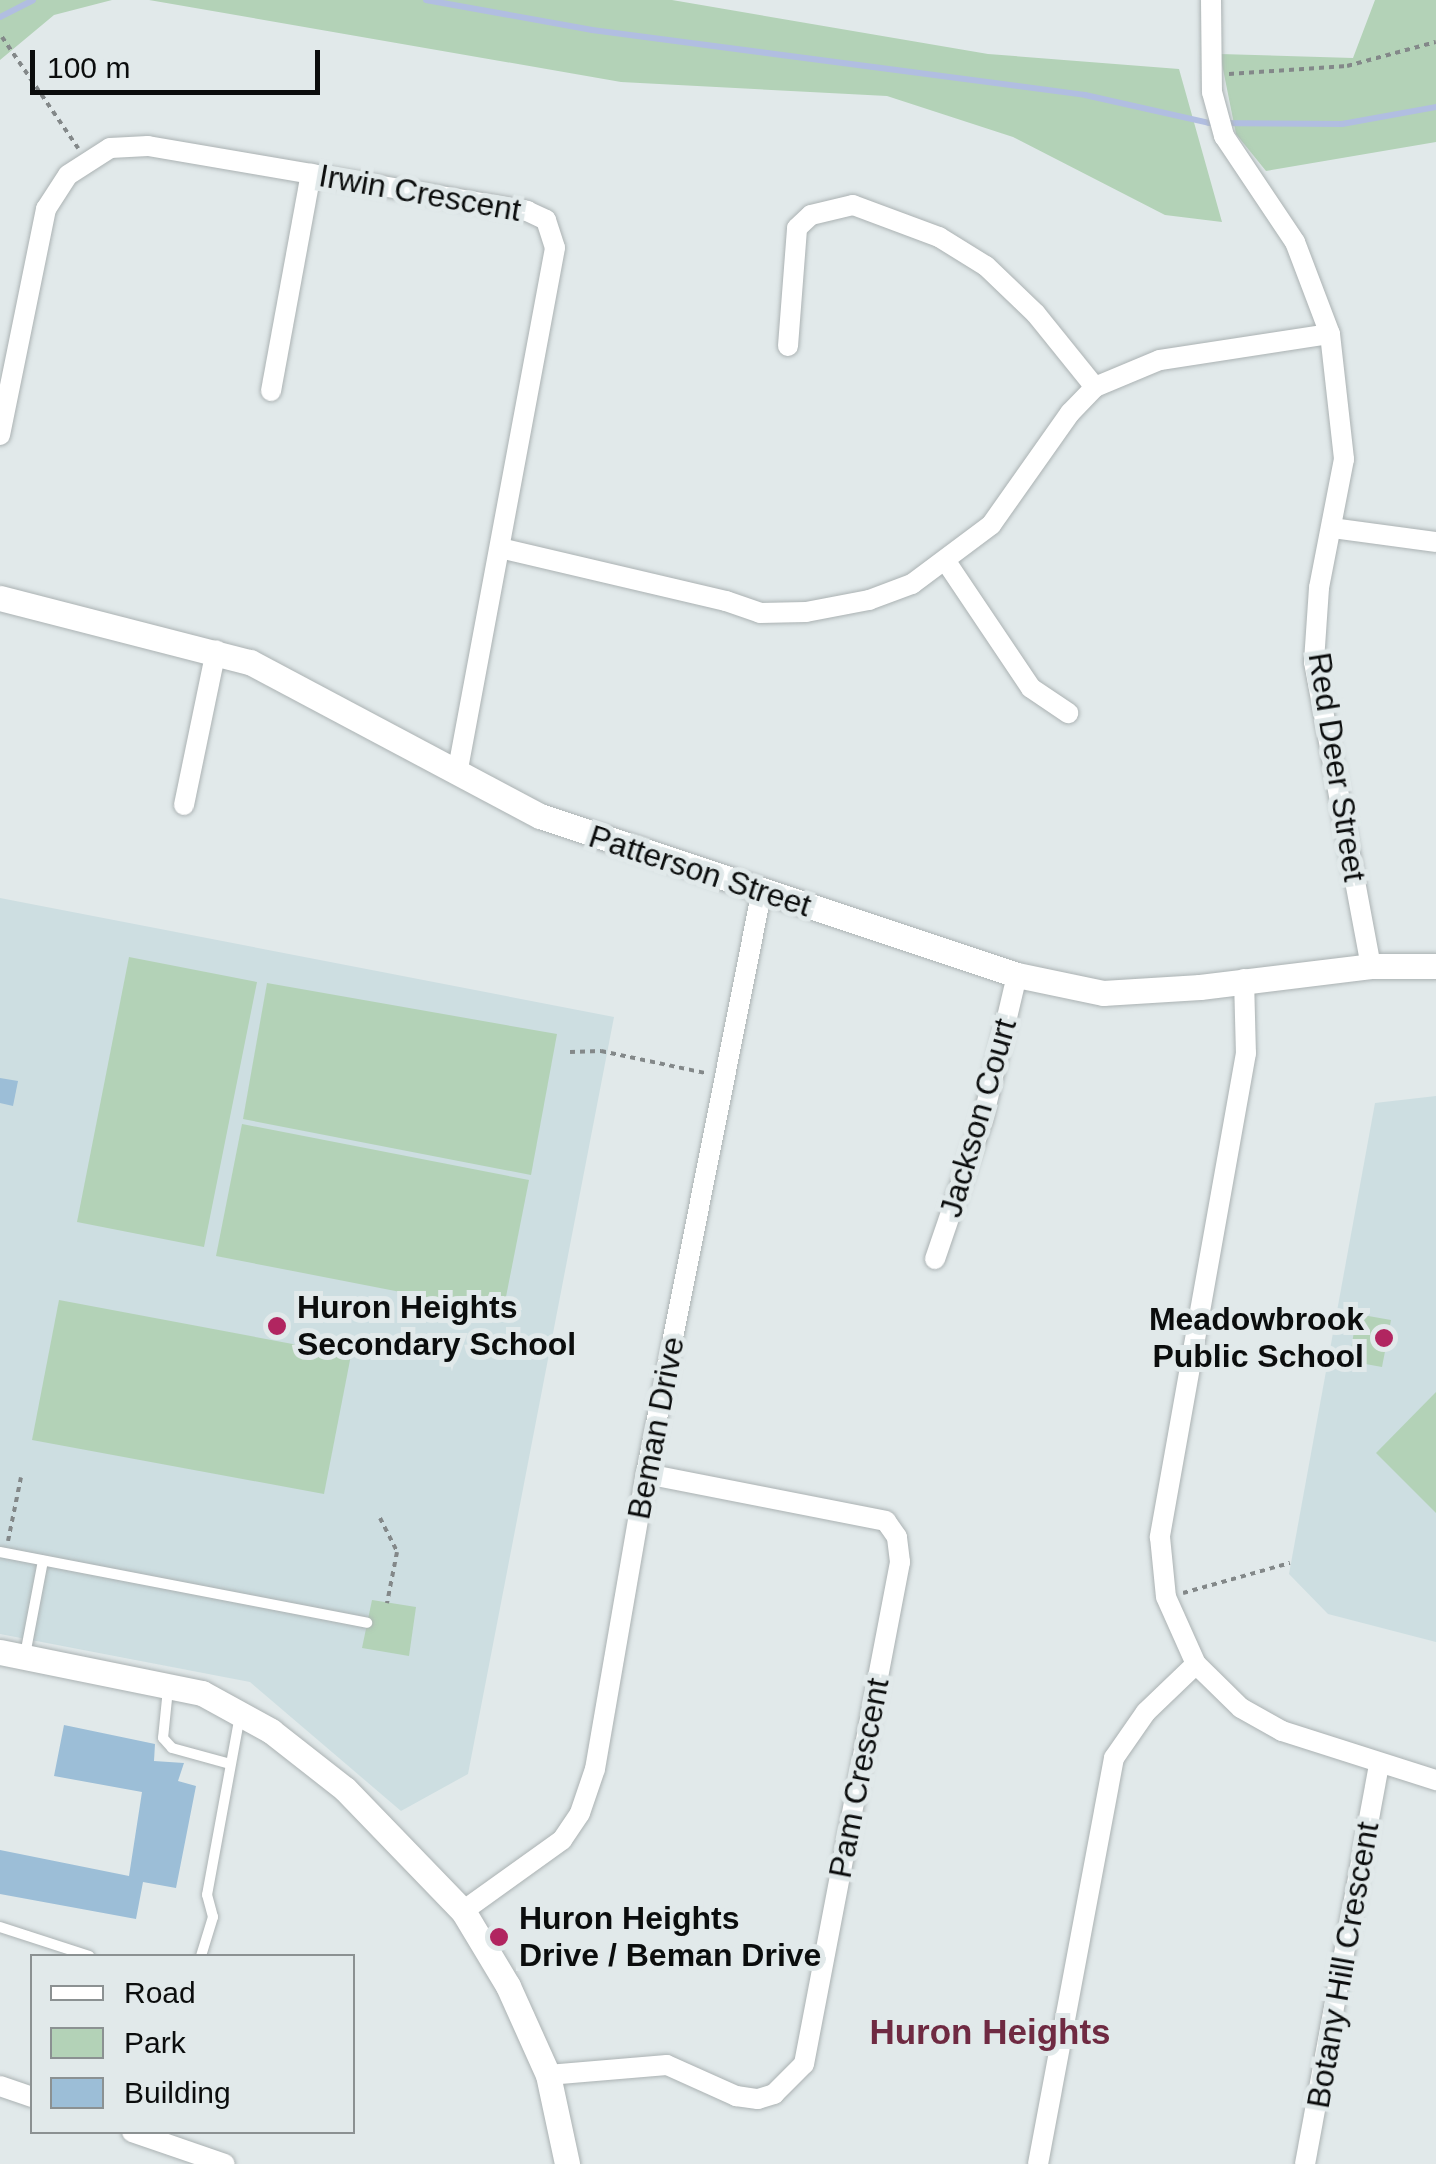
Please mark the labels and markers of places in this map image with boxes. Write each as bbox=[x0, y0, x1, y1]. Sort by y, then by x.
place label: Huron Heights Secondary School bbox=[297, 1289, 576, 1364]
place label: Meadowbrook Public School bbox=[1149, 1301, 1364, 1376]
marker: Huron Heights Secondary School bbox=[266, 1315, 288, 1337]
marker: Meadowbrook Public School bbox=[1373, 1327, 1395, 1349]
place label: Huron Heights Drive / Beman Drive bbox=[519, 1900, 821, 1975]
marker: Huron Heights Drive / Beman Drive bbox=[488, 1926, 510, 1948]

